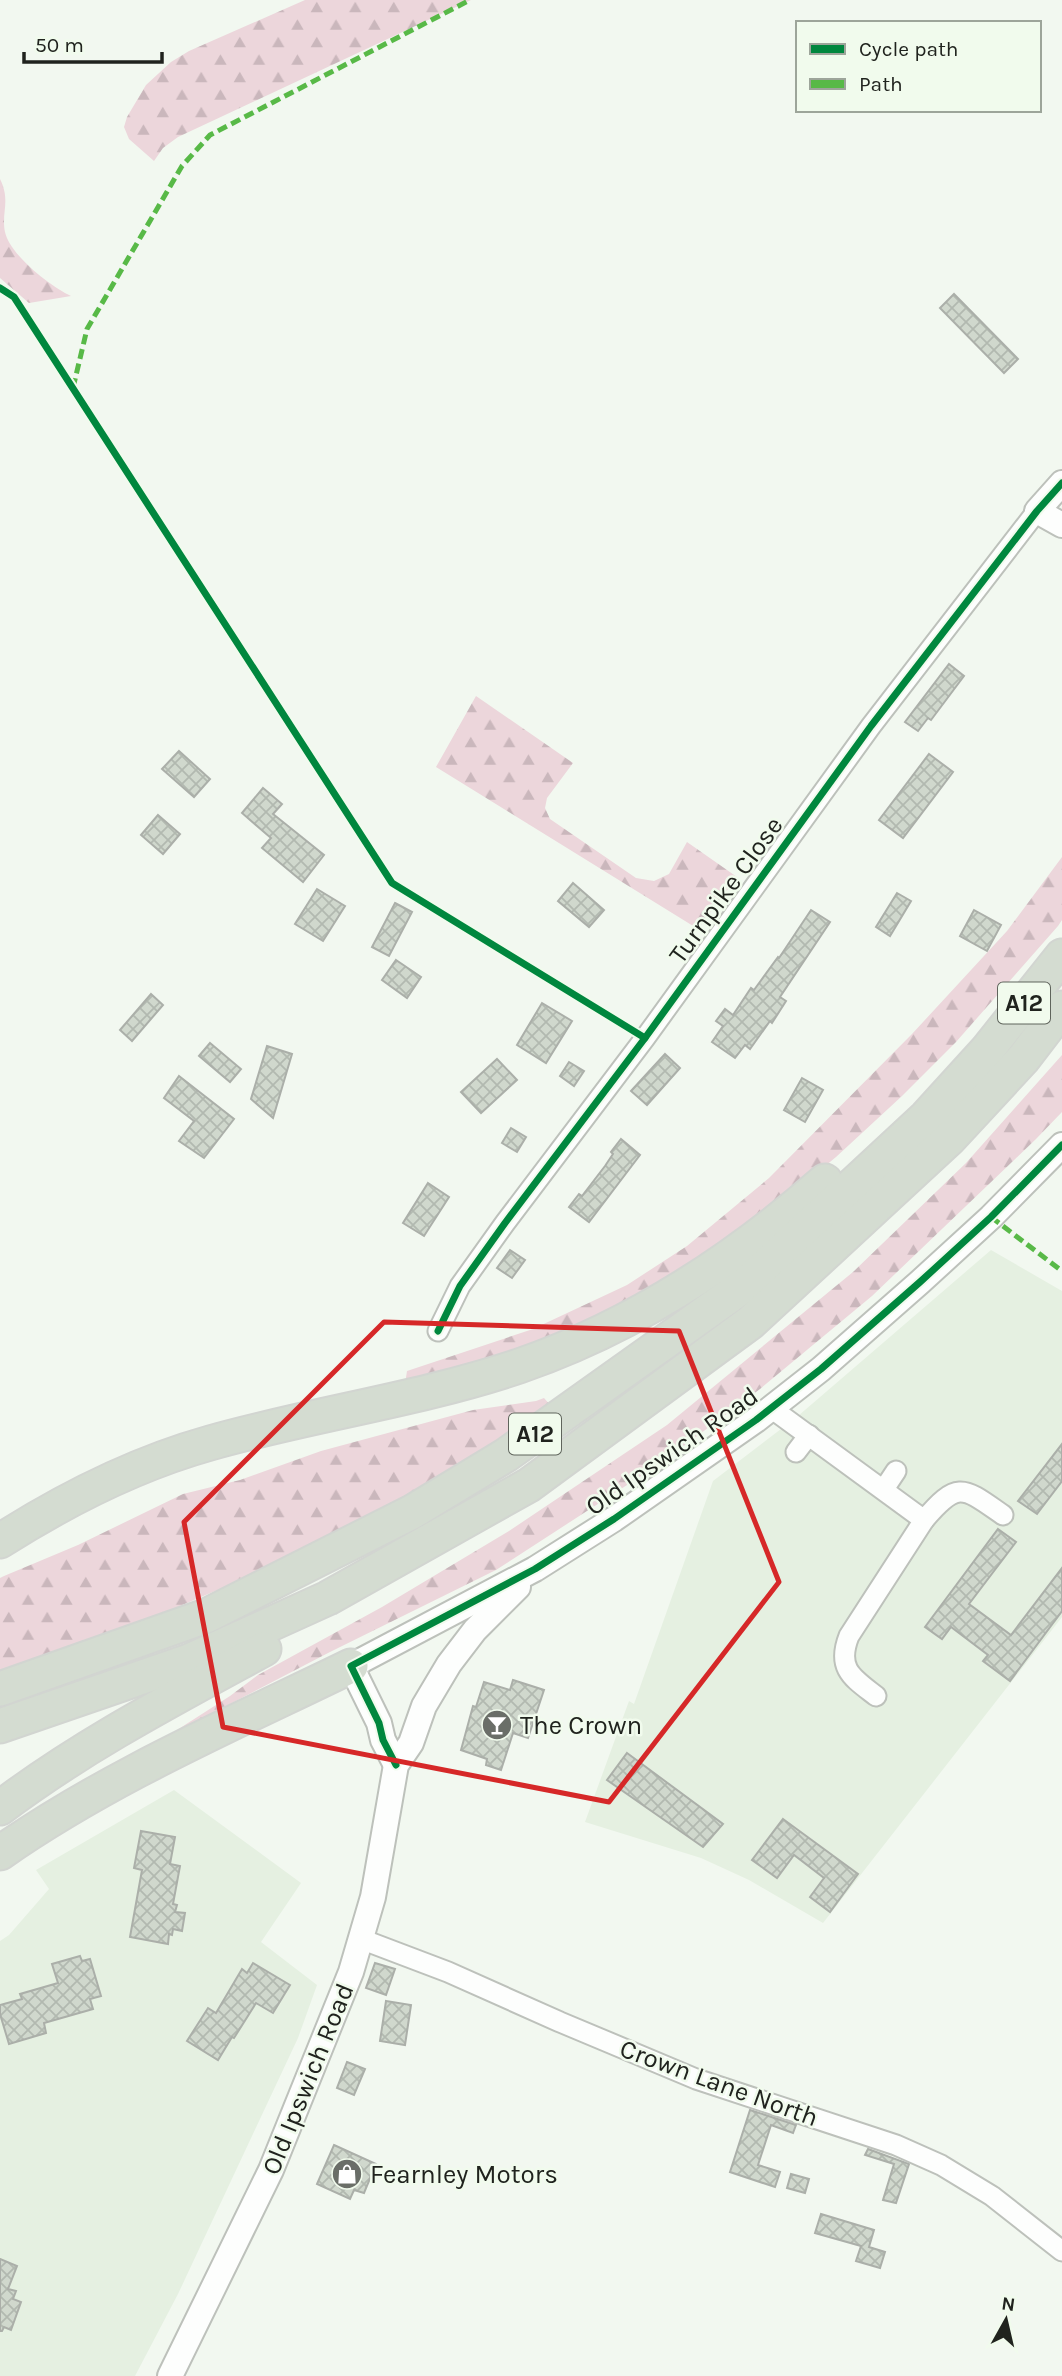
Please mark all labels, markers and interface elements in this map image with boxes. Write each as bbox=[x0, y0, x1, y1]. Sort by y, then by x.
scale bar bbox=[24, 21, 163, 65]
legend bbox=[796, 21, 1041, 112]
text: 50 m bbox=[35, 33, 84, 57]
text: Cycle path bbox=[859, 37, 959, 61]
text: Path bbox=[859, 72, 903, 96]
street label: Turnpike Close bbox=[662, 811, 790, 969]
road number: A12 bbox=[998, 982, 1050, 1023]
street label: Old Ipswich Road bbox=[580, 1380, 764, 1522]
road number: A12 bbox=[509, 1414, 561, 1454]
bar icon: The Crown bbox=[480, 1708, 514, 1742]
place label: The Crown bbox=[520, 1710, 642, 1741]
street label: Old Ipswich Road bbox=[256, 1979, 360, 2179]
street label: Crown Lane North bbox=[616, 2033, 822, 2133]
shop icon: Fearnley Motors bbox=[330, 2157, 364, 2191]
place label: Fearnley Motors bbox=[370, 2159, 558, 2190]
north arrow bbox=[971, 2285, 1041, 2355]
text: N bbox=[1000, 2292, 1017, 2316]

